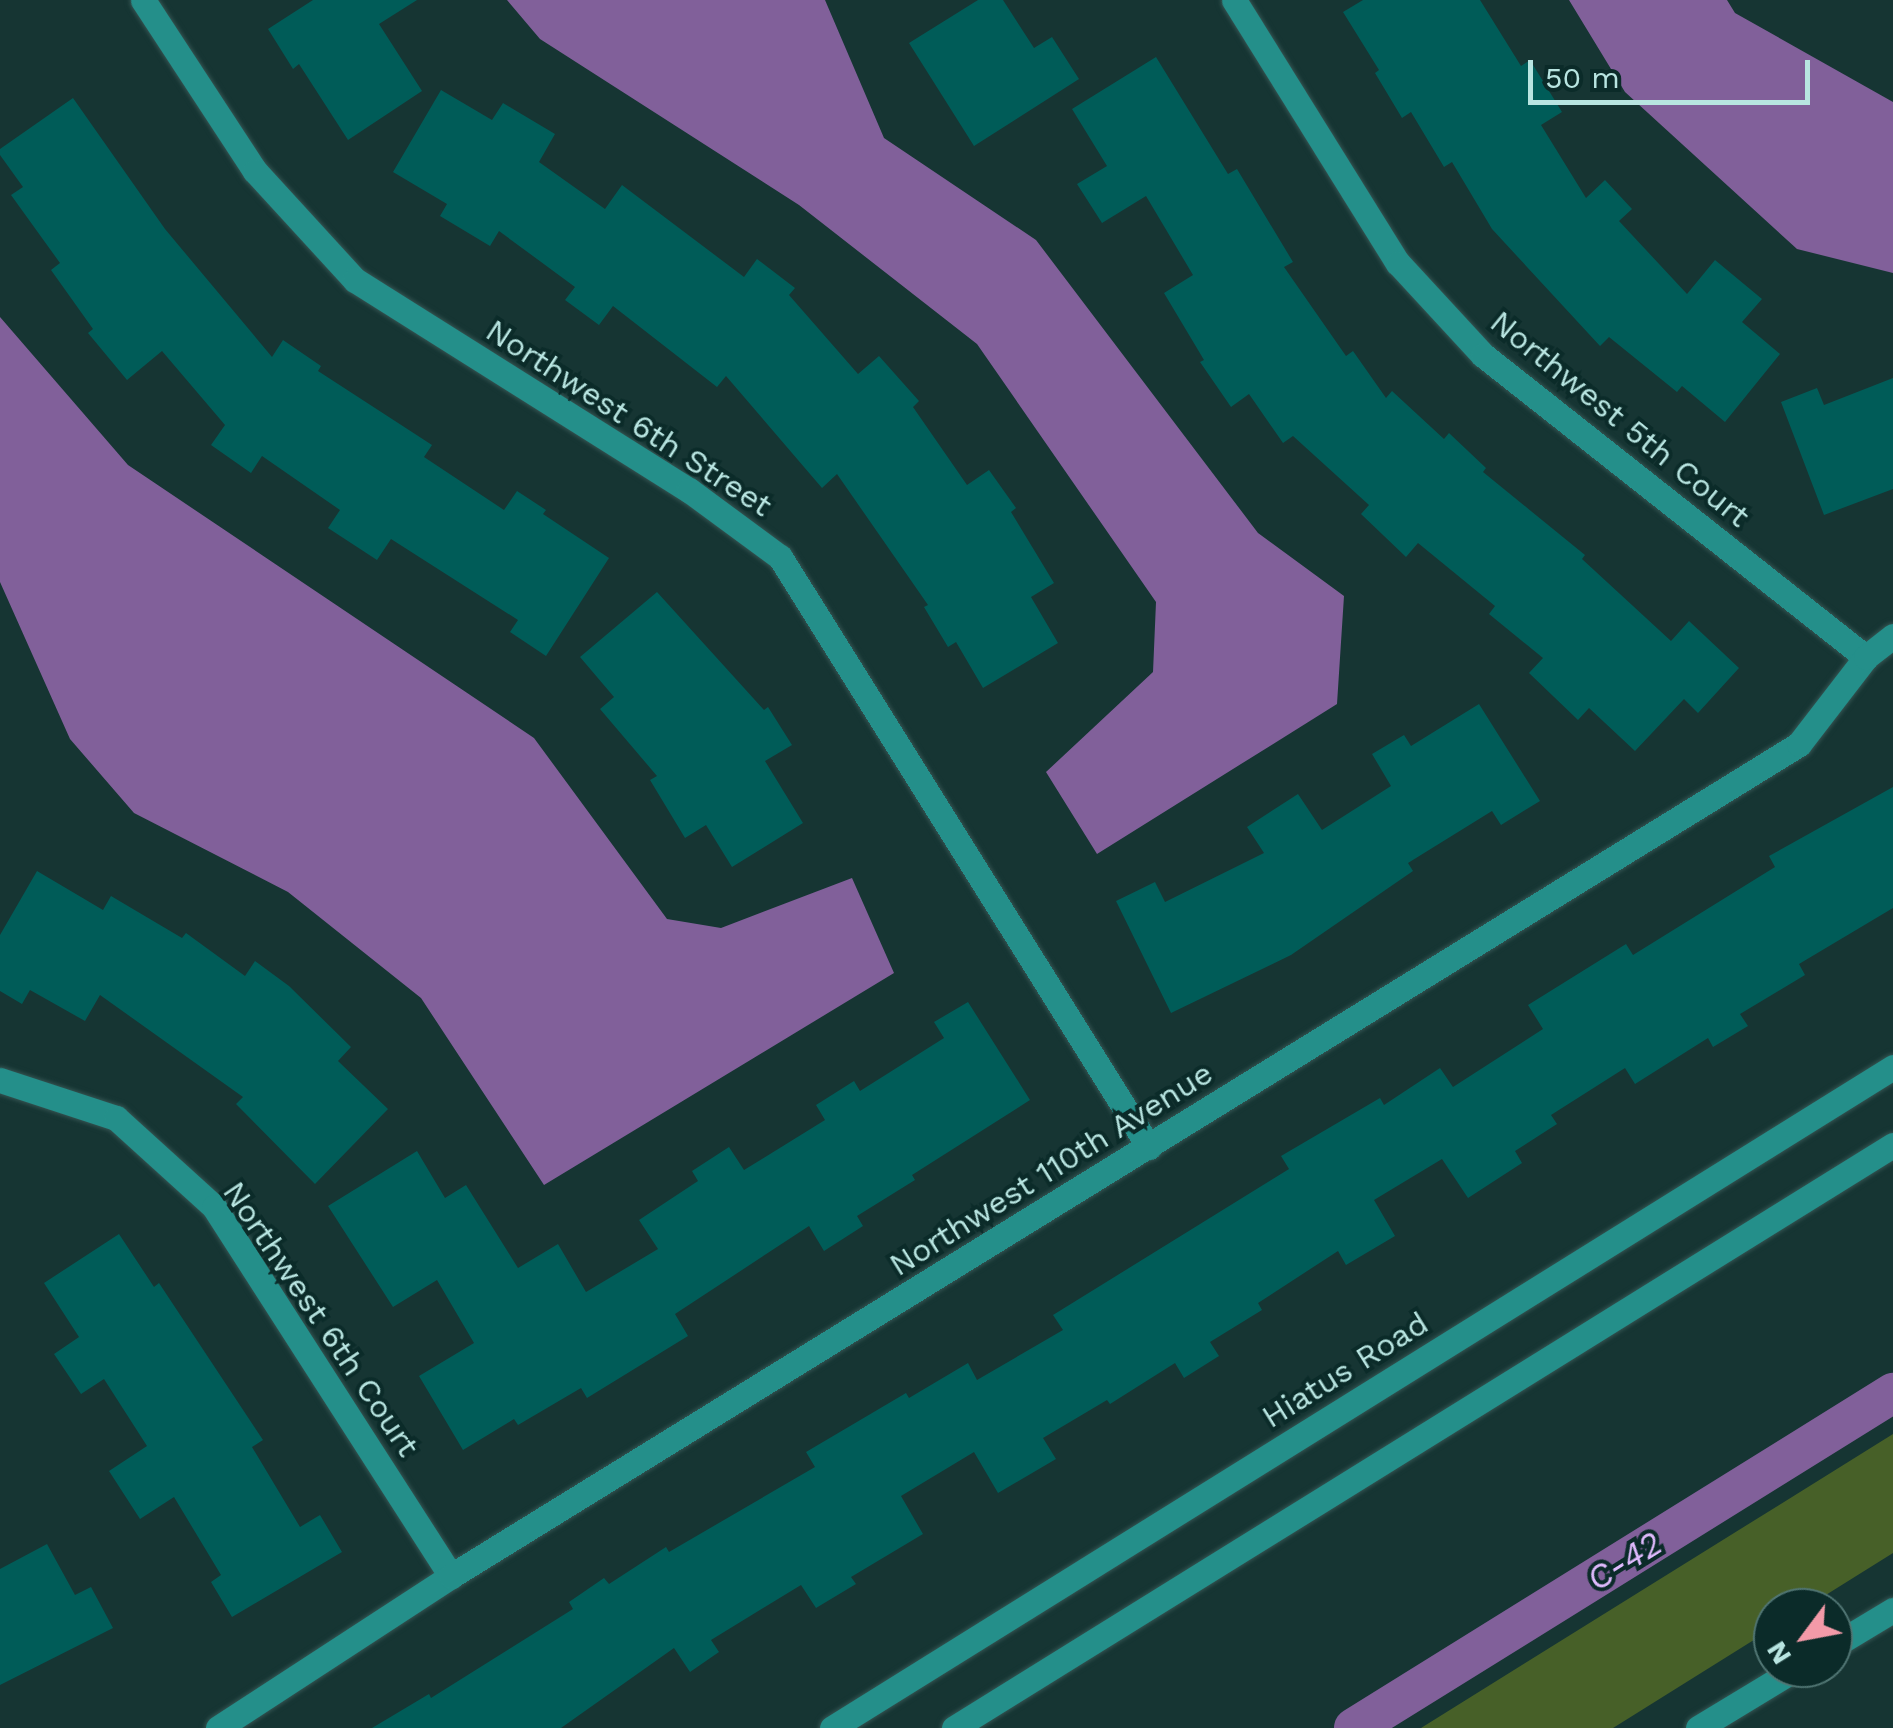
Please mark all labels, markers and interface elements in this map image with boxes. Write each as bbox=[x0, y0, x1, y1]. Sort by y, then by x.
scale bar bbox=[1533, 40, 1816, 102]
text: 50 m bbox=[1545, 60, 1620, 95]
street label: Northwest 5th Court bbox=[1483, 303, 1757, 535]
street label: Northwest 6th Street bbox=[479, 311, 779, 525]
street label: Northwest 110th Avenue bbox=[882, 1053, 1220, 1285]
street label: Northwest 6th Court bbox=[215, 1174, 427, 1464]
street label: Hiatus Road bbox=[1255, 1304, 1435, 1436]
water label: C-42 bbox=[1579, 1522, 1669, 1600]
north arrow bbox=[1753, 1588, 1853, 1688]
text: N bbox=[1759, 1636, 1798, 1671]

